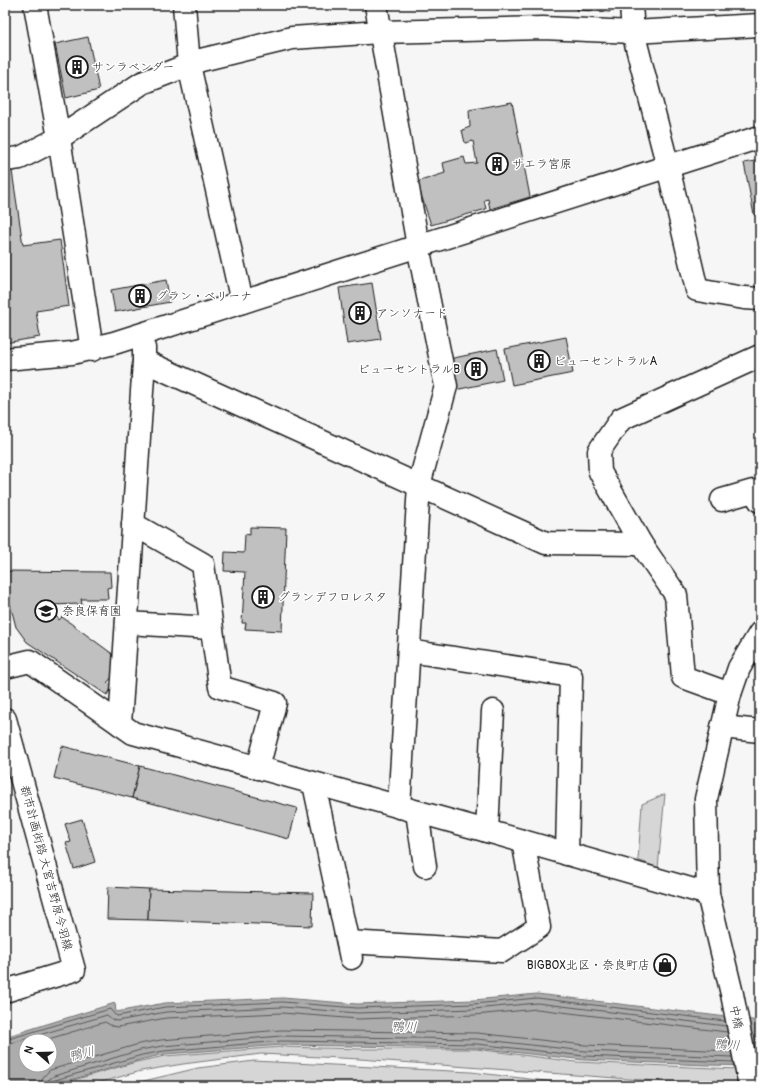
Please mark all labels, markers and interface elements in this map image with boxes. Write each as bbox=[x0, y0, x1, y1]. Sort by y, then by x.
building icon: サンラベンダー bbox=[64, 54, 90, 80]
place label: サンラベンダー bbox=[92, 60, 174, 75]
building icon: サエラ宮原 bbox=[484, 151, 510, 177]
place label: サエラ宮原 bbox=[512, 157, 572, 172]
building icon: グラン・ベリーナ bbox=[127, 283, 153, 309]
place label: グラン・ベリーナ bbox=[156, 289, 252, 304]
building icon: アンソナード bbox=[347, 300, 373, 326]
place label: アンソナード bbox=[376, 306, 448, 321]
building icon: ビューセントラルA bbox=[526, 348, 552, 374]
place label: ビューセントラルA bbox=[554, 354, 658, 369]
building icon: ビューセントラルB bbox=[463, 356, 489, 382]
place label: ビューセントラルB bbox=[358, 362, 460, 377]
building icon: グランデフロレスタ bbox=[250, 584, 276, 610]
place label: グランデフロレスタ bbox=[278, 590, 387, 605]
school or university icon: 奈良保育園 bbox=[33, 598, 59, 624]
place label: 奈良保育園 bbox=[62, 604, 122, 619]
street label: 都市計画街路 大宮吉野原今羽線 bbox=[17, 784, 75, 952]
shop icon: BIGBOX北区・奈良町店 bbox=[652, 952, 678, 978]
place label: BIGBOX北区・奈良町店 bbox=[527, 958, 650, 973]
street label: 中橋 bbox=[726, 1004, 746, 1030]
water label: 鴨川 bbox=[391, 1019, 417, 1035]
north arrow bbox=[18, 1033, 58, 1073]
water label: 鴨川 bbox=[713, 1036, 741, 1054]
water label: 鴨川 bbox=[67, 1043, 97, 1065]
text: N bbox=[22, 1044, 37, 1055]

